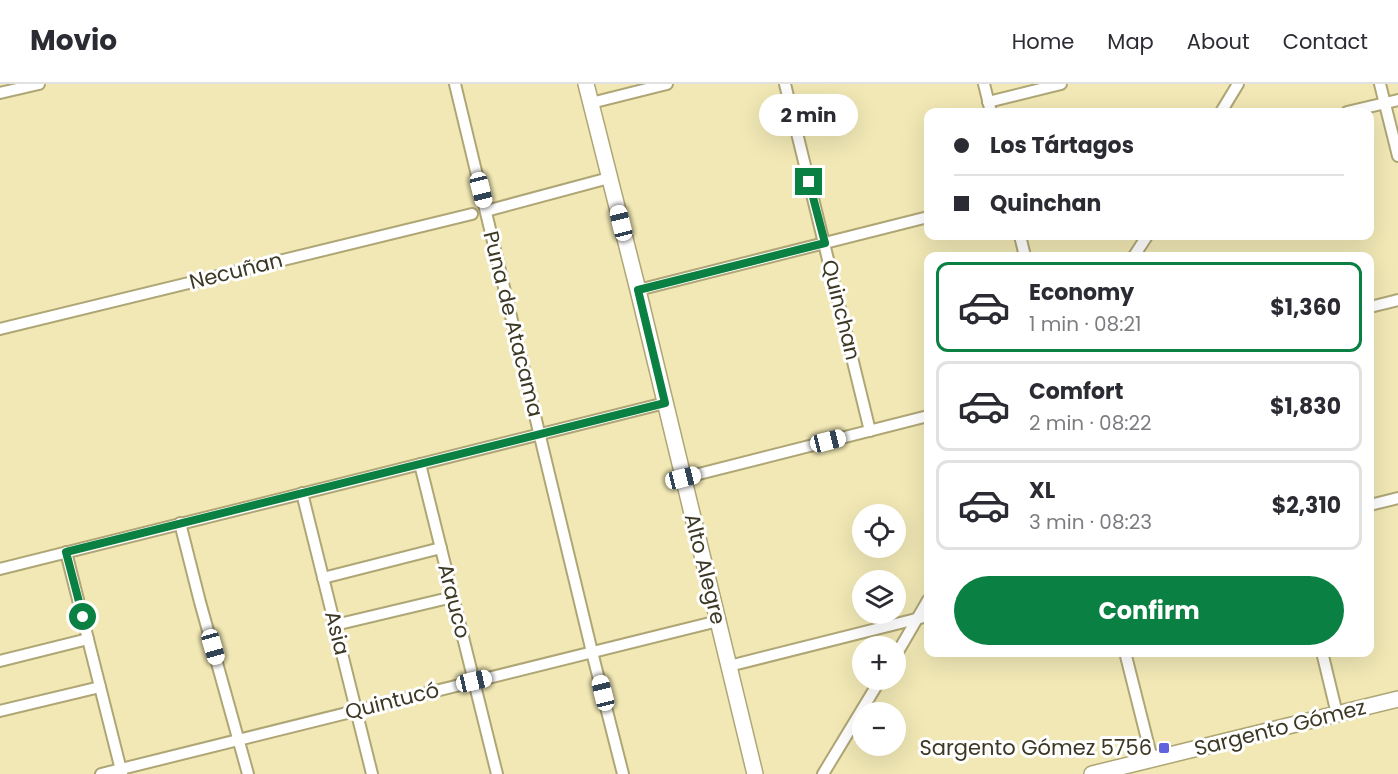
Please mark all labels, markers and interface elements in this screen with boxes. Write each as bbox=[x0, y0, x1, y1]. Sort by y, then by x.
text: Movio bbox=[30, 21, 117, 60]
text: Home bbox=[1012, 27, 1074, 56]
text: Map bbox=[1107, 27, 1154, 56]
text: About bbox=[1187, 27, 1250, 56]
text: Contact bbox=[1283, 27, 1368, 56]
callout: 2 min bbox=[760, 95, 858, 137]
text: 2 min bbox=[780, 101, 837, 129]
text: Los Tártagos bbox=[990, 130, 1134, 161]
route end bbox=[795, 168, 822, 195]
car bbox=[468, 170, 494, 210]
text: Quinchan bbox=[990, 188, 1101, 219]
car bbox=[608, 203, 634, 243]
street label: Puna de Atacama bbox=[476, 228, 551, 420]
street label: Necuñan bbox=[186, 245, 285, 296]
street label: Quinchan bbox=[815, 257, 868, 363]
text: Economy bbox=[1029, 277, 1134, 308]
icon: car bbox=[957, 280, 1011, 334]
text: $1,360 bbox=[1270, 292, 1341, 323]
text: 1 min · 08:21 bbox=[1029, 310, 1141, 338]
text: Comfort bbox=[1029, 376, 1123, 407]
icon: car bbox=[957, 379, 1011, 433]
text: $1,830 bbox=[1270, 391, 1341, 422]
text: 2 min · 08:22 bbox=[1029, 409, 1152, 437]
car bbox=[808, 428, 848, 454]
car bbox=[663, 465, 703, 491]
text: XL bbox=[1029, 475, 1055, 506]
icon: car bbox=[957, 478, 1011, 532]
text: $2,310 bbox=[1272, 490, 1341, 521]
map controls bbox=[852, 504, 906, 756]
button: locate bbox=[852, 504, 906, 558]
text: 3 min · 08:23 bbox=[1029, 508, 1152, 536]
street label: Alto Alegre bbox=[678, 510, 733, 627]
street label: Arauco bbox=[431, 561, 478, 641]
button: layers bbox=[852, 570, 906, 624]
button: Confirm bbox=[954, 576, 1344, 645]
route start bbox=[69, 603, 96, 630]
street label: Asia bbox=[318, 608, 357, 658]
car bbox=[199, 627, 227, 667]
button: + bbox=[852, 636, 906, 690]
car bbox=[454, 668, 494, 694]
car bbox=[590, 673, 616, 713]
street label: Quintucó bbox=[342, 675, 442, 726]
street label: Sargento Gómez bbox=[1191, 692, 1369, 763]
button: − bbox=[852, 702, 906, 756]
place label: Sargento Gómez 5756 bbox=[920, 733, 1152, 762]
marker: Sargento Gómez 5756 bbox=[1157, 741, 1171, 755]

